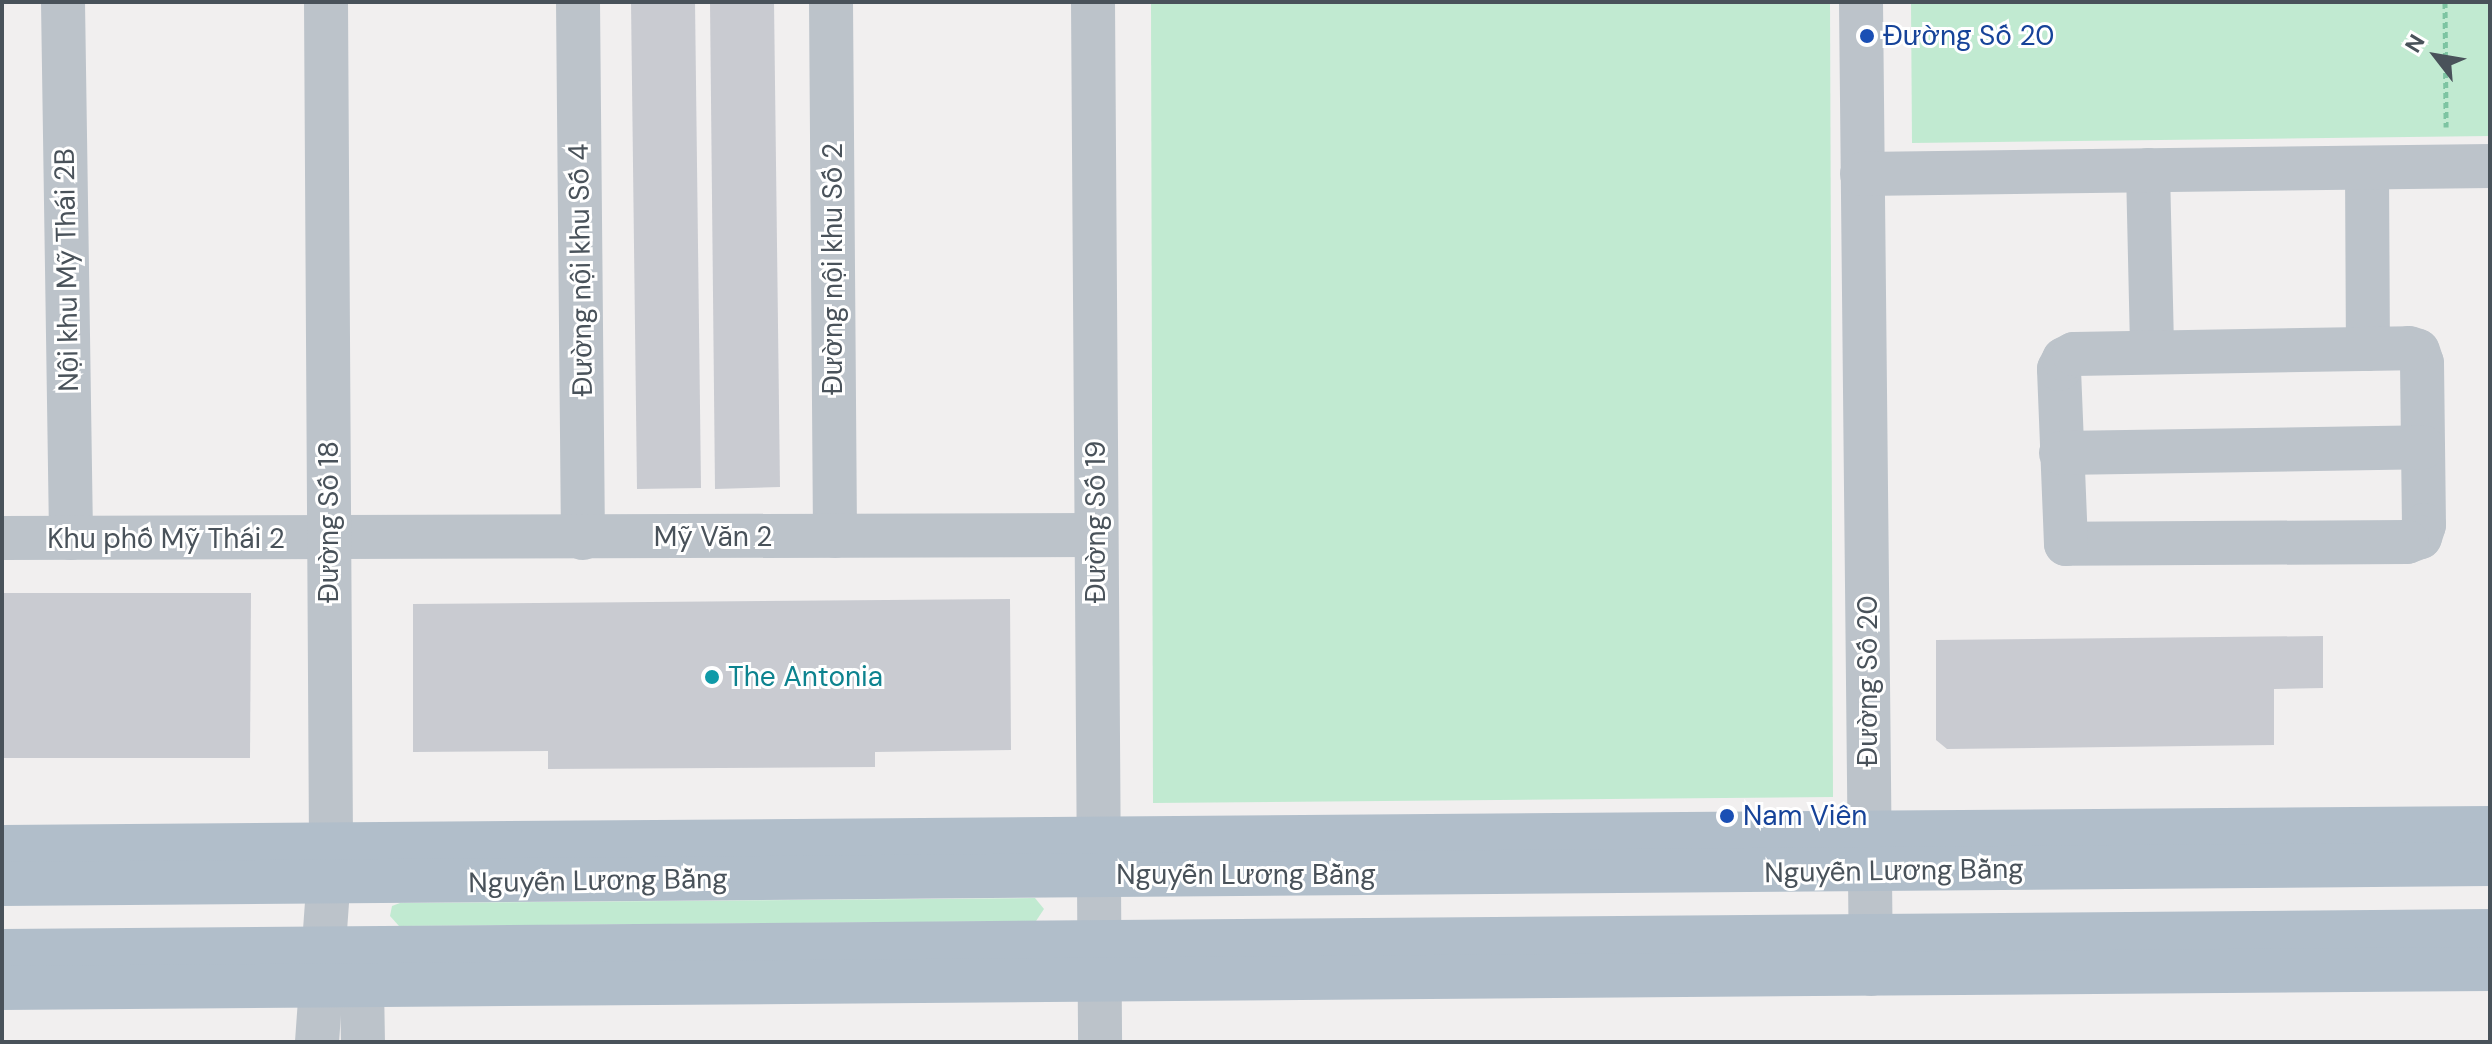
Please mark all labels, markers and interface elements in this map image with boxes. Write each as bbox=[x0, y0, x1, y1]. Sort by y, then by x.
north arrow bbox=[2396, 16, 2476, 96]
place label: Đường Số 20 bbox=[1883, 19, 2054, 53]
marker: Đường Số 20 bbox=[1858, 27, 1876, 45]
text: N bbox=[2398, 29, 2432, 58]
street label: Đường nội khu Số 4 bbox=[562, 143, 600, 397]
street label: Đường nội khu Số 2 bbox=[816, 143, 850, 395]
street label: Nội khu Mỹ Thái 2B bbox=[48, 148, 86, 392]
street label: Đường Số 18 bbox=[312, 441, 346, 603]
street label: Đường Số 19 bbox=[1079, 441, 1113, 603]
street label: Mỹ Văn 2 bbox=[654, 520, 772, 554]
street label: Khu phố Mỹ Thái 2 bbox=[47, 522, 285, 556]
street label: Đường Số 20 bbox=[1851, 595, 1885, 767]
place label: The Antonia bbox=[728, 660, 883, 694]
marker: The Antonia bbox=[703, 668, 721, 686]
place label: Nam Viên bbox=[1743, 799, 1867, 833]
marker: Nam Viên bbox=[1718, 807, 1736, 825]
street label: Nguyễn Lương Bằng bbox=[1764, 852, 2024, 890]
street label: Nguyễn Lương Bằng bbox=[1116, 858, 1376, 892]
street label: Nguyễn Lương Bằng bbox=[468, 862, 728, 900]

